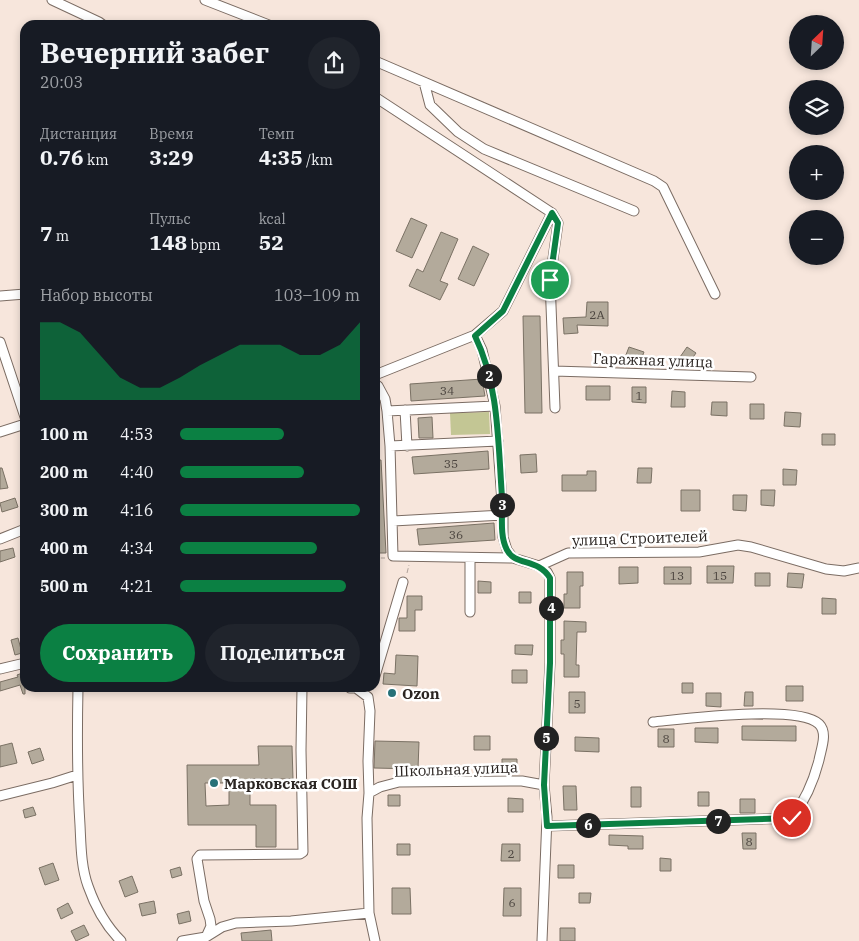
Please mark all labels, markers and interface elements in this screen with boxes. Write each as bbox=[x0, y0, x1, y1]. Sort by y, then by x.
north arrow bbox=[789, 15, 844, 70]
map controls bbox=[789, 15, 844, 265]
text: Вечерний забег bbox=[40, 34, 269, 71]
button: share bbox=[308, 37, 360, 89]
text: 20:03 bbox=[40, 72, 83, 92]
button: layers bbox=[789, 80, 844, 135]
text: Дистанция bbox=[40, 125, 117, 143]
text: Время bbox=[149, 125, 194, 143]
text: Темп bbox=[259, 125, 294, 143]
text: 0.76 bbox=[40, 143, 84, 171]
text: 3:29 bbox=[149, 143, 194, 171]
text: 4:35 bbox=[259, 143, 303, 171]
button: + bbox=[789, 145, 844, 200]
text: km bbox=[84, 151, 109, 169]
text: /km bbox=[303, 151, 333, 169]
text: Пульс bbox=[149, 210, 191, 228]
text: kcal bbox=[259, 210, 286, 228]
button: − bbox=[789, 210, 844, 265]
text: 7 bbox=[40, 219, 53, 247]
text: m bbox=[53, 227, 69, 245]
text: 148 bbox=[149, 228, 187, 256]
text: 52 bbox=[259, 228, 284, 256]
text: bpm bbox=[187, 236, 221, 254]
pin bbox=[529, 259, 571, 301]
icon: arrive bbox=[536, 266, 564, 294]
text: Набор высоты bbox=[40, 285, 153, 305]
text: 103–109 m bbox=[274, 285, 360, 305]
house number: 2А bbox=[589, 307, 605, 322]
street label: Гаражная улица bbox=[593, 348, 713, 372]
pin: 2 bbox=[476, 364, 502, 388]
text: 2 bbox=[485, 367, 494, 385]
house number: 34 bbox=[440, 383, 454, 398]
house number: 1 bbox=[635, 388, 643, 403]
text: 100 m bbox=[40, 424, 88, 444]
text: 4:53 bbox=[120, 424, 153, 444]
house number: 35 bbox=[444, 456, 458, 471]
text: 200 m bbox=[40, 462, 88, 482]
text: 4:40 bbox=[120, 462, 153, 482]
pin: 3 bbox=[490, 492, 514, 518]
text: 3 bbox=[498, 496, 507, 514]
text: 300 m bbox=[40, 500, 88, 520]
text: 4:16 bbox=[120, 500, 153, 520]
street label: улица Строителей bbox=[572, 526, 708, 550]
house number: 36 bbox=[449, 527, 463, 542]
text: 400 m bbox=[40, 538, 88, 558]
text: 4:34 bbox=[120, 538, 153, 558]
house number: 13 bbox=[670, 568, 684, 583]
house number: 15 bbox=[713, 568, 727, 583]
text: 500 m bbox=[40, 576, 88, 596]
text: 4:21 bbox=[120, 576, 153, 596]
pin: 4 bbox=[538, 596, 564, 620]
text: 4 bbox=[547, 599, 556, 617]
button: Сохранить bbox=[40, 624, 195, 682]
button: Поделиться bbox=[205, 624, 360, 682]
place label: Ozon bbox=[402, 684, 440, 703]
marker: Ozon bbox=[386, 687, 398, 699]
house number: 5 bbox=[573, 696, 581, 711]
pin: 5 bbox=[534, 726, 558, 750]
text: 5 bbox=[542, 729, 551, 747]
house number: 8 bbox=[662, 731, 670, 746]
street label: Школьная улица bbox=[394, 757, 518, 781]
place label: Марковская СОШ bbox=[224, 774, 358, 793]
marker: Марковская СОШ bbox=[208, 777, 220, 789]
pin bbox=[771, 797, 813, 839]
icon: check bbox=[778, 804, 806, 832]
pin: 7 bbox=[706, 808, 730, 834]
pin: 6 bbox=[576, 812, 600, 838]
text: 7 bbox=[714, 812, 723, 830]
text: 6 bbox=[584, 816, 593, 834]
house number: 8 bbox=[745, 834, 753, 849]
house number: 2 bbox=[507, 846, 515, 861]
house number: 6 bbox=[508, 895, 516, 910]

